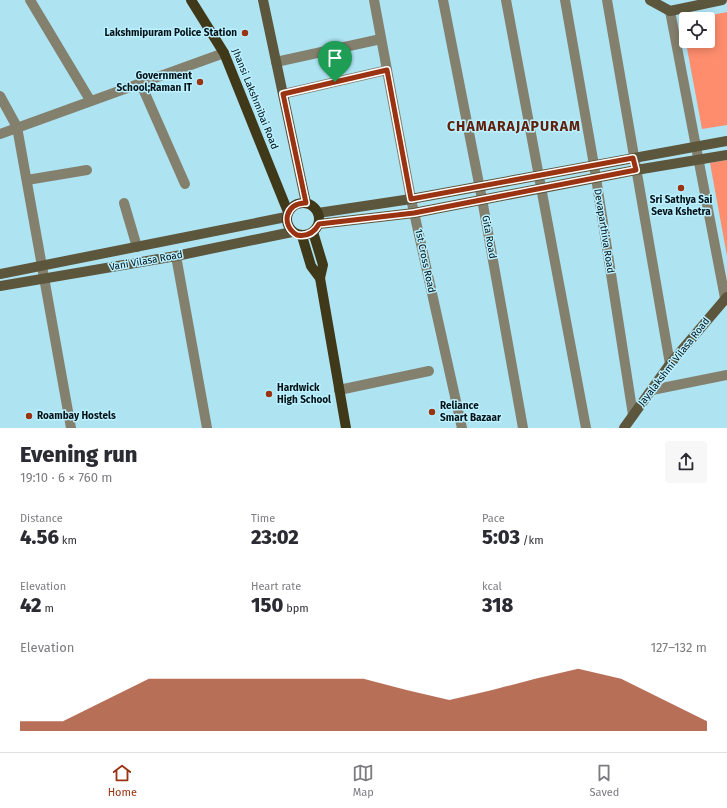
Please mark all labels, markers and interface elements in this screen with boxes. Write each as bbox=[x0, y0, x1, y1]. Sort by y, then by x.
map controls bbox=[679, 12, 715, 48]
button: locate bbox=[679, 12, 715, 48]
place label: Lakshmipuram Police Station bbox=[104, 27, 237, 39]
marker: Lakshmipuram Police Station bbox=[240, 28, 250, 38]
pin bbox=[318, 41, 352, 82]
street label: Jhansi Lakshmibai Road bbox=[229, 47, 281, 151]
icon: arrive bbox=[324, 47, 346, 69]
place label: Government School;Raman IT bbox=[117, 70, 193, 94]
marker: Government School;Raman IT bbox=[195, 77, 205, 87]
district label: CHAMARAJAPURAM bbox=[447, 118, 581, 135]
marker: Sri Sathya Sai Seva Kshetra bbox=[676, 183, 686, 193]
street label: Devaparthiva Road bbox=[591, 188, 617, 274]
place label: Sri Sathya Sai Seva Kshetra bbox=[650, 194, 712, 218]
street label: Gita Road bbox=[479, 214, 499, 260]
street label: 1st Cross Road bbox=[412, 228, 438, 294]
street label: Vani Vilasa Road bbox=[108, 249, 184, 273]
street label: Jayalakshmi Vilasa Road bbox=[636, 315, 712, 409]
place label: Hardwick High School bbox=[277, 382, 331, 406]
marker: Hardwick High School bbox=[264, 389, 274, 399]
place label: Reliance Smart Bazaar bbox=[440, 400, 502, 424]
marker: Reliance Smart Bazaar bbox=[427, 407, 437, 417]
place label: Roambay Hostels bbox=[37, 410, 116, 422]
marker: Roambay Hostels bbox=[24, 411, 34, 421]
text: Evening run bbox=[20, 441, 137, 468]
button: share bbox=[665, 441, 707, 483]
text: 19:10 · 6 × 760 m bbox=[20, 470, 113, 485]
text: Distance bbox=[20, 512, 63, 525]
text: Time bbox=[251, 512, 275, 525]
text: Pace bbox=[482, 512, 505, 525]
text: 4.56 bbox=[20, 525, 59, 549]
text: 23:02 bbox=[251, 525, 299, 549]
text: 5:03 bbox=[482, 525, 520, 549]
text: km bbox=[59, 534, 77, 547]
text: /km bbox=[520, 534, 544, 547]
text: Elevation bbox=[20, 580, 66, 593]
text: Heart rate bbox=[251, 580, 301, 593]
text: kcal bbox=[482, 580, 502, 593]
text: 42 bbox=[20, 593, 42, 617]
text: 150 bbox=[251, 593, 283, 617]
text: 318 bbox=[482, 593, 513, 617]
text: m bbox=[42, 602, 54, 615]
text: bpm bbox=[283, 602, 309, 615]
text: Elevation bbox=[20, 640, 74, 655]
text: 127–132 m bbox=[650, 640, 707, 655]
tab: Home bbox=[108, 762, 137, 799]
tab: Map bbox=[352, 762, 374, 799]
tab: Saved bbox=[590, 762, 619, 799]

